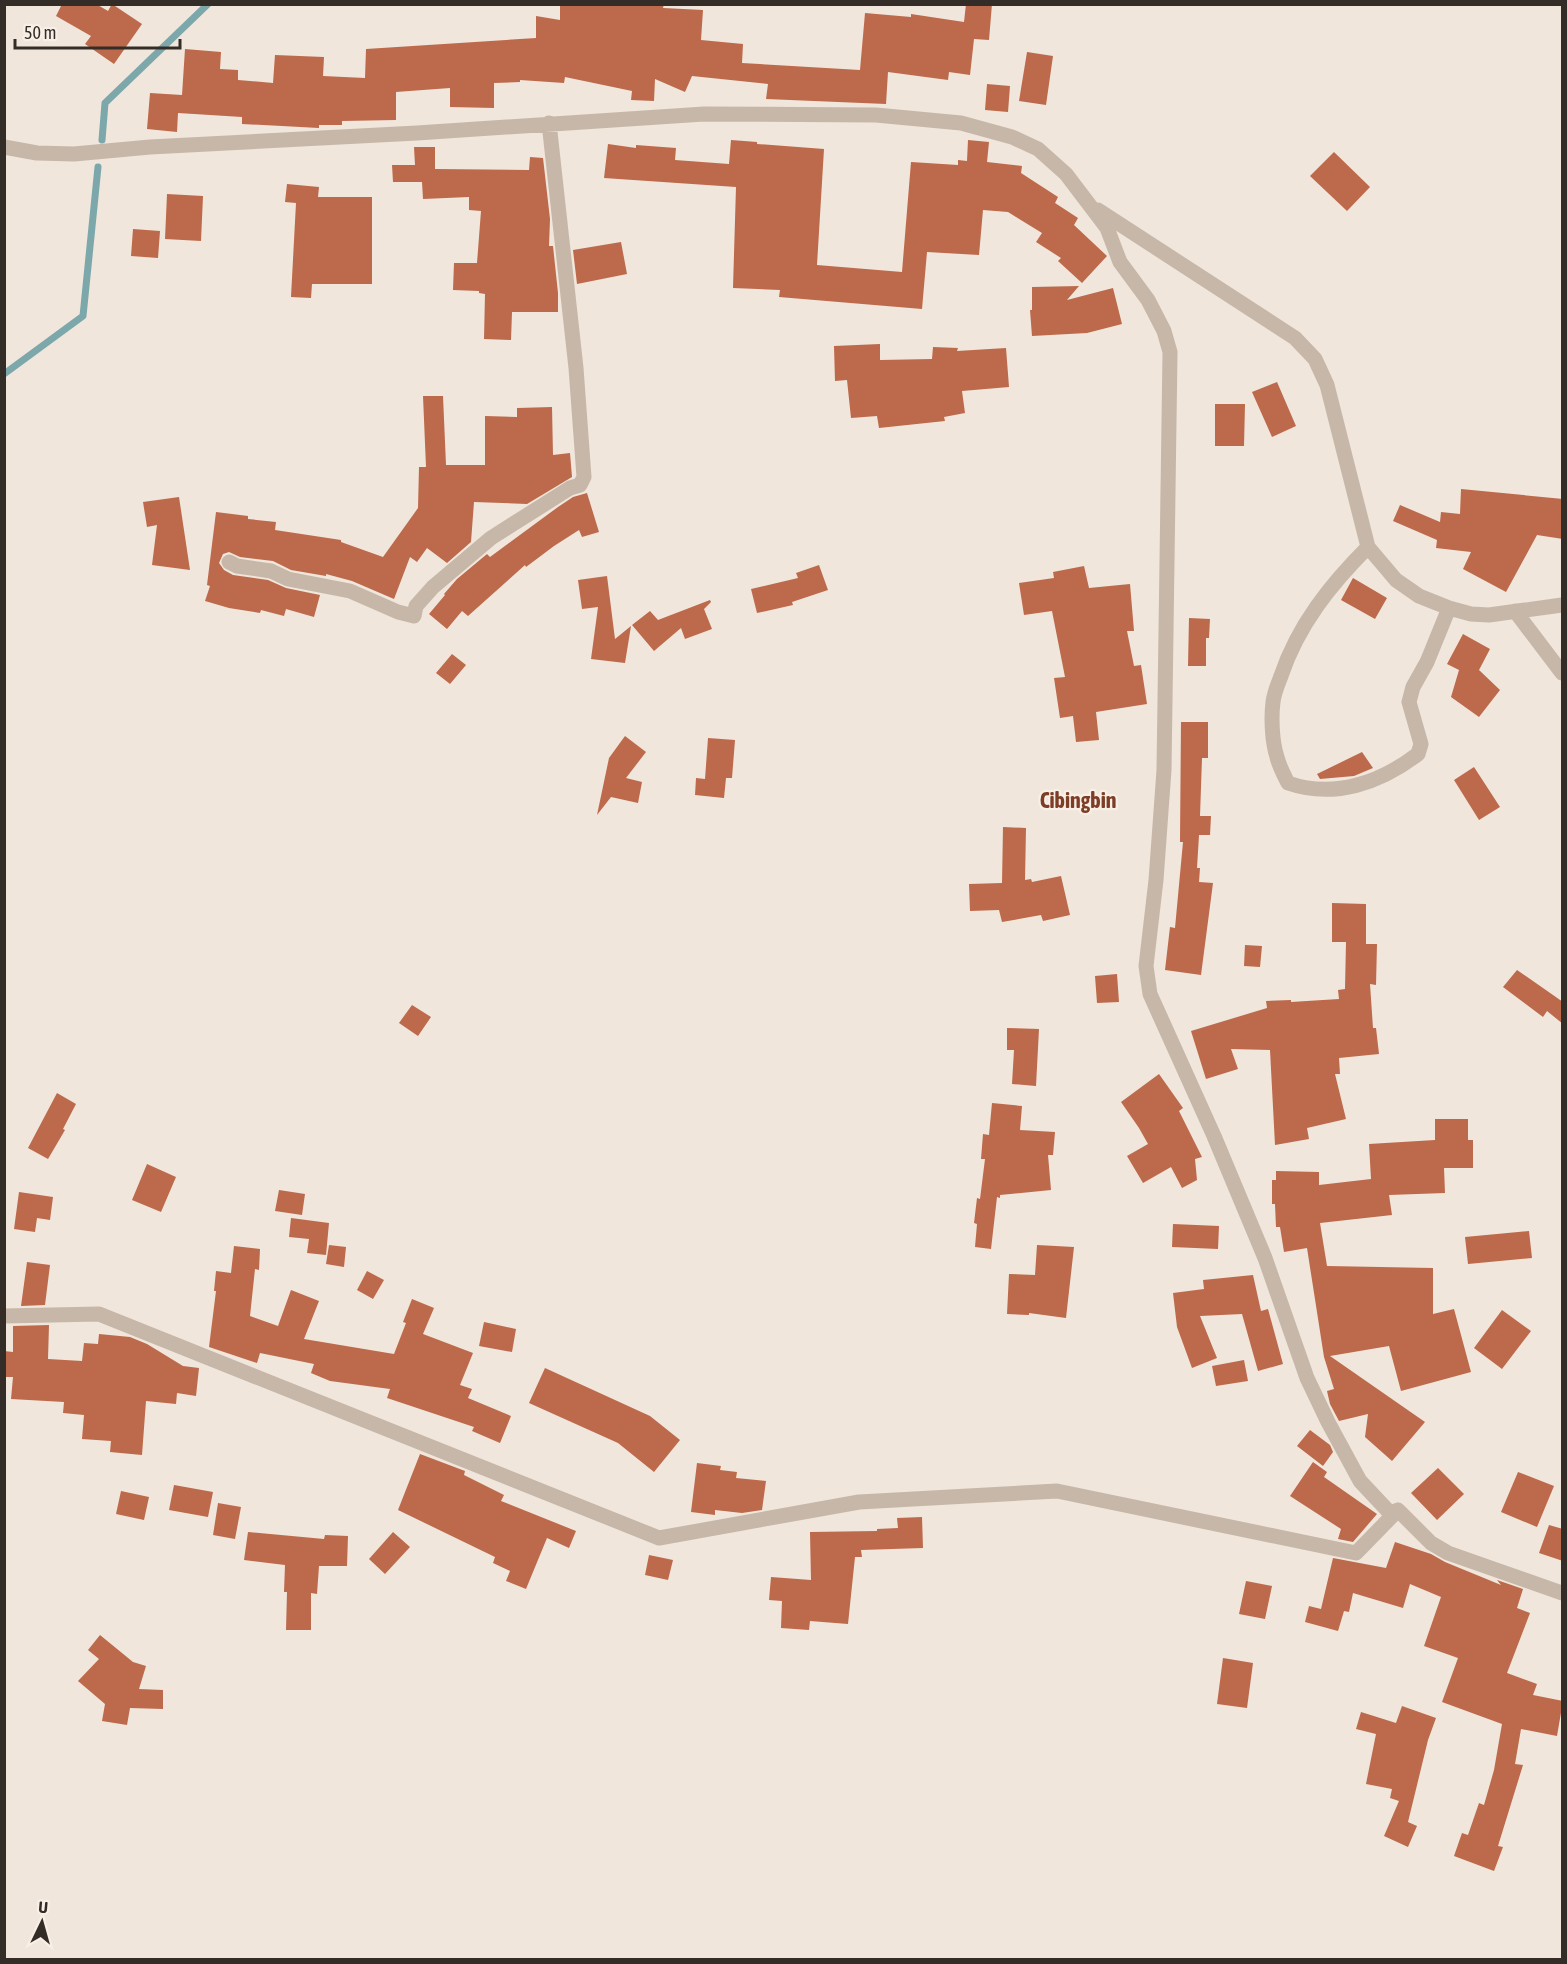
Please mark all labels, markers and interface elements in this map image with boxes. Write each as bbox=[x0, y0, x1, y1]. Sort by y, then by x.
scale bar bbox=[15, 12, 180, 50]
text: 50 m bbox=[24, 22, 56, 43]
district label: Cibingbin bbox=[1040, 787, 1116, 813]
north arrow bbox=[12, 1892, 72, 1952]
text: U bbox=[38, 1898, 49, 1916]

